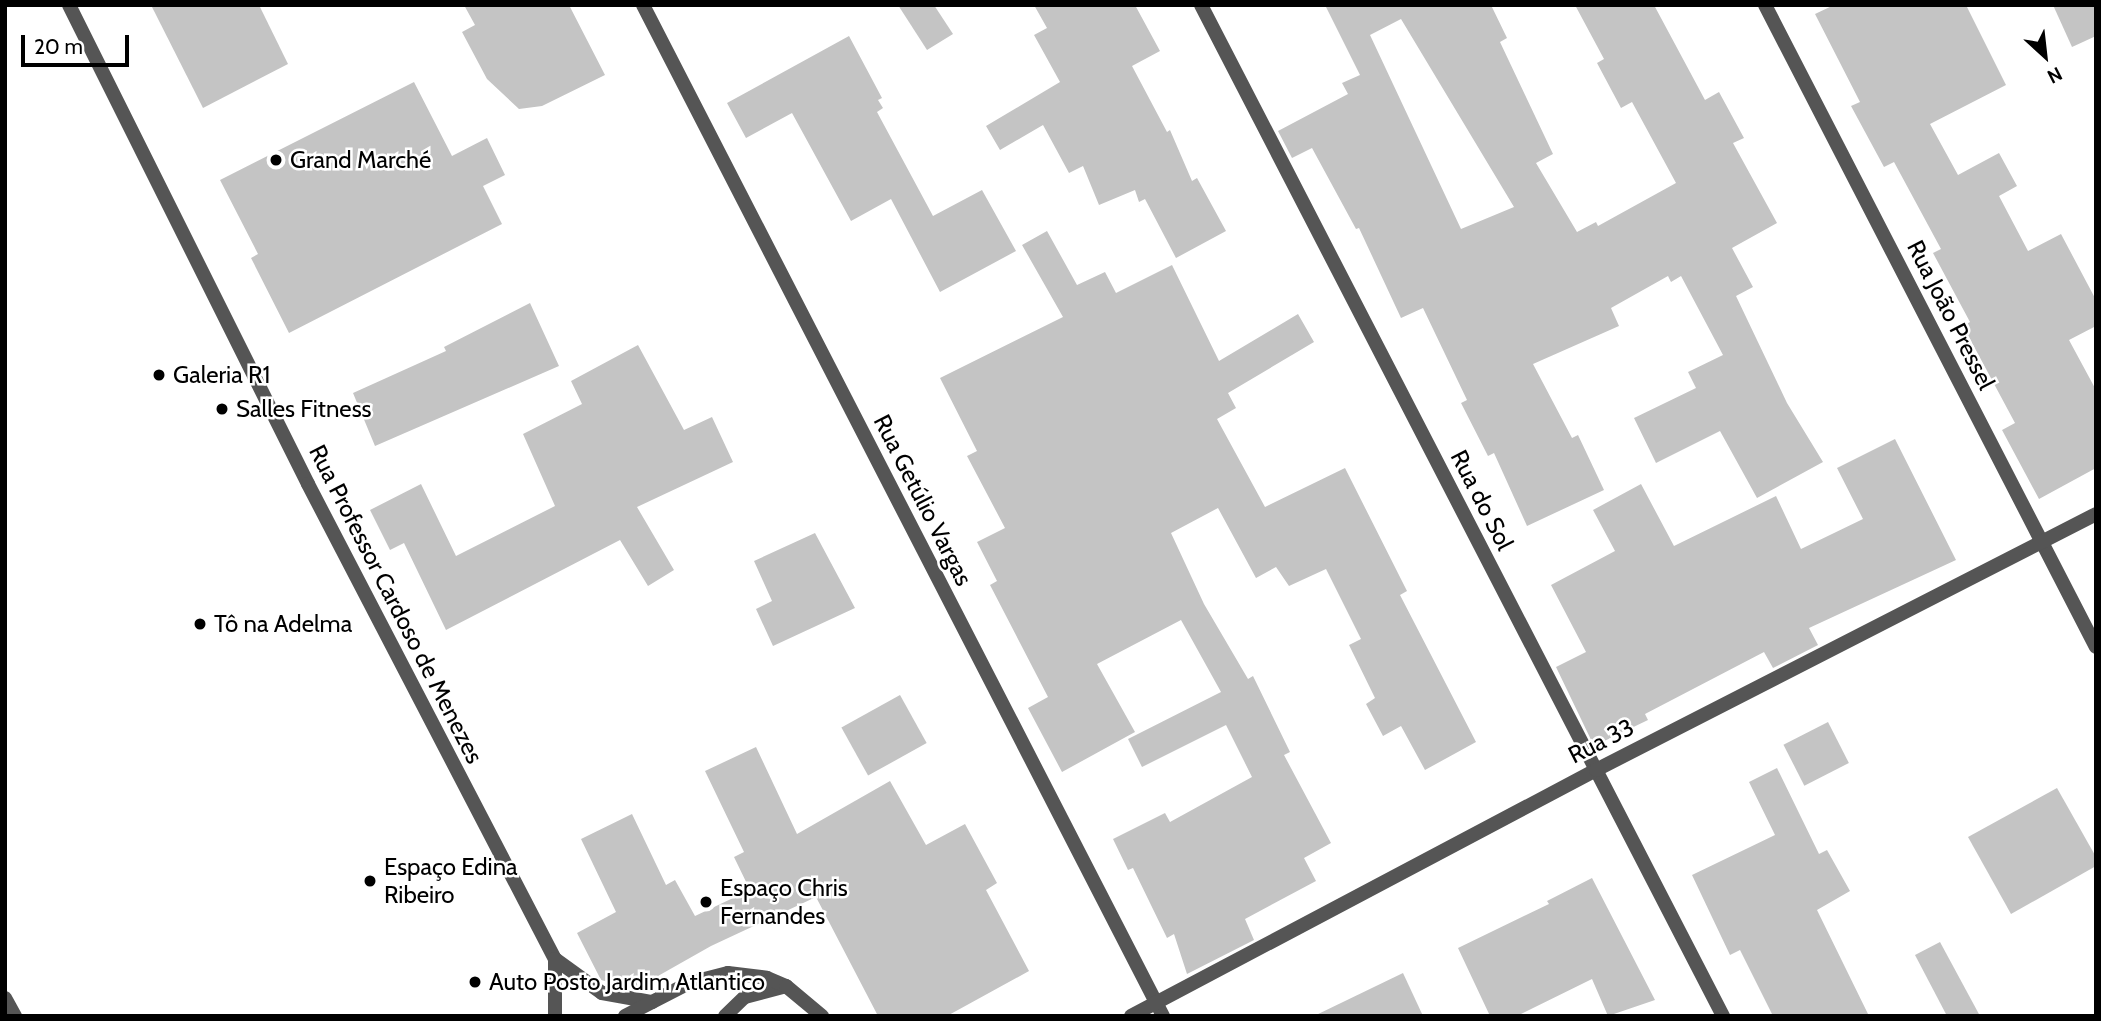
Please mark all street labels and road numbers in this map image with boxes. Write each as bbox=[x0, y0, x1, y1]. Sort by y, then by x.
street label: Rua João Pressel bbox=[1901, 236, 2001, 394]
street label: Rua Getúlio Vargas bbox=[867, 410, 979, 590]
street label: Rua Professor Cardoso de Menezes bbox=[303, 440, 489, 768]
street label: Rua do Sol bbox=[1445, 445, 1519, 555]
street label: Rua 33 bbox=[1563, 712, 1639, 770]

